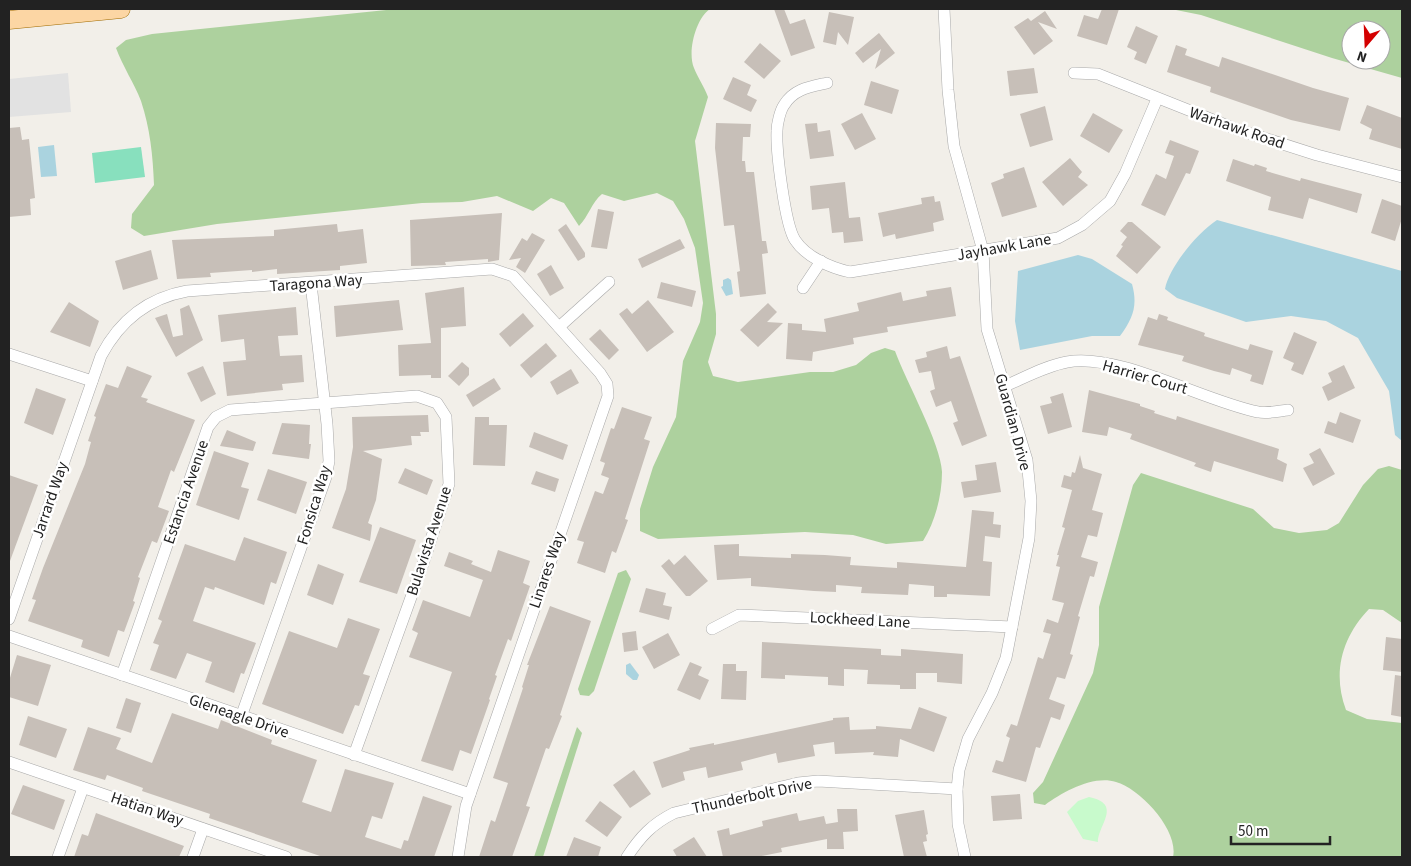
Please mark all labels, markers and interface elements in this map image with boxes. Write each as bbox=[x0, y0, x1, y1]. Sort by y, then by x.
north arrow bbox=[1341, 20, 1391, 70]
text: N bbox=[1354, 45, 1370, 67]
street label: Warhawk Road bbox=[1186, 101, 1288, 155]
street label: Jayhawk Lane bbox=[955, 228, 1053, 266]
street label: Taragona Way bbox=[269, 269, 364, 297]
street label: Harrier Court bbox=[1100, 354, 1191, 400]
street label: Guardian Drive bbox=[989, 371, 1037, 473]
street label: Estancia Avenue bbox=[158, 437, 214, 547]
street label: Jarrard Way bbox=[27, 458, 74, 541]
street label: Fonsica Way bbox=[291, 462, 337, 547]
street label: Bulavista Avenue bbox=[401, 483, 457, 598]
street label: Linares Way bbox=[524, 528, 571, 611]
street label: Lockheed Lane bbox=[809, 606, 911, 634]
street label: Gleneagle Drive bbox=[186, 689, 292, 743]
street label: Thunderbolt Drive bbox=[690, 773, 814, 819]
street label: Hatian Way bbox=[108, 786, 187, 832]
scale bar bbox=[1231, 814, 1330, 846]
text: 50 m bbox=[1238, 821, 1268, 842]

